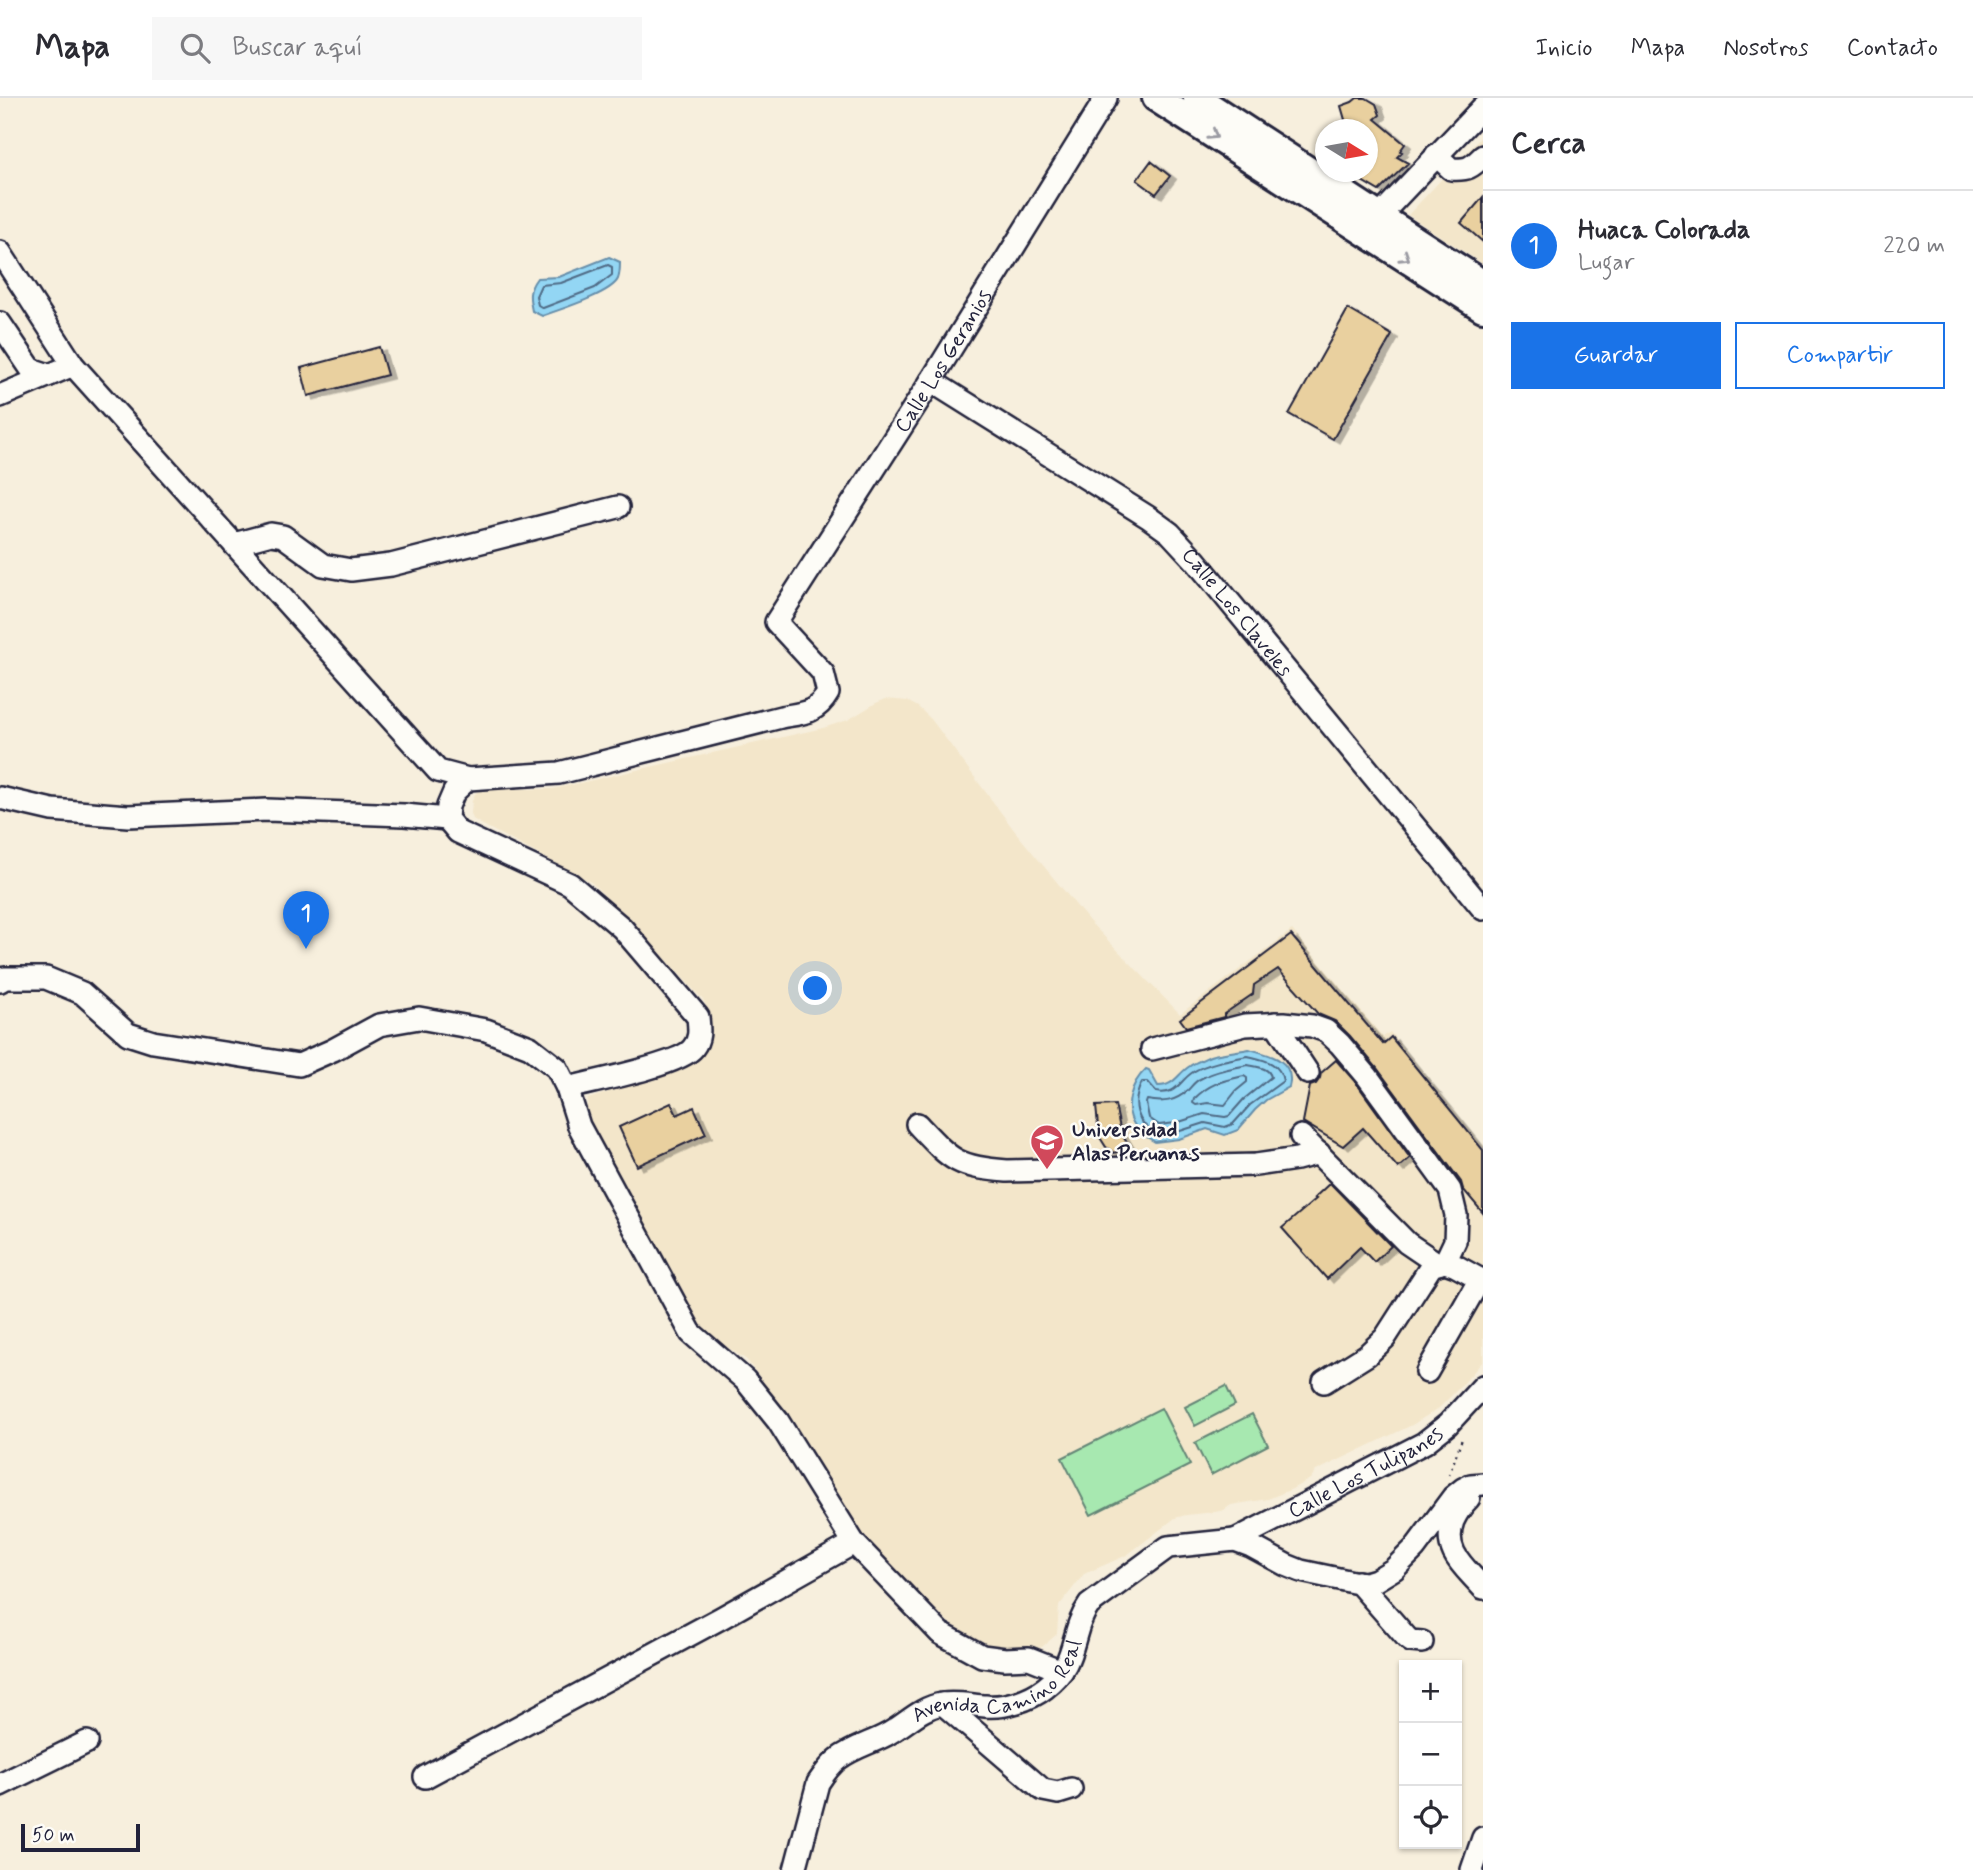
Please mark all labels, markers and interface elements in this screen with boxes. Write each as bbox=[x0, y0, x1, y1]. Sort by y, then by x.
search box bbox=[152, 17, 642, 80]
text: Mapa bbox=[35, 26, 110, 70]
icon: search bbox=[176, 29, 214, 67]
text: Buscar aquí bbox=[232, 31, 363, 65]
text: Inicio bbox=[1535, 33, 1593, 64]
text: Mapa bbox=[1631, 33, 1685, 64]
text: Nosotros bbox=[1723, 33, 1809, 64]
text: Contacto bbox=[1847, 33, 1938, 64]
north arrow bbox=[1315, 119, 1378, 182]
text: Cerca bbox=[1511, 124, 1586, 163]
one-way arrow bbox=[1206, 126, 1219, 139]
text: Huaca Colorada bbox=[1578, 214, 1750, 248]
text: 1 bbox=[1529, 231, 1539, 261]
text: 220 m bbox=[1883, 231, 1945, 261]
text: Lugar bbox=[1578, 248, 1635, 278]
one-way arrow bbox=[1397, 249, 1410, 262]
street label: Calle Los Geranios bbox=[888, 284, 999, 438]
button: Guardar bbox=[1511, 322, 1721, 389]
button: Compartir bbox=[1735, 322, 1945, 389]
street label: Calle Los Claveles bbox=[1175, 542, 1298, 683]
pin: 1 bbox=[283, 891, 329, 949]
your location bbox=[798, 971, 832, 1005]
place label: Universidad Alas Peruanas bbox=[1072, 1116, 1200, 1168]
school or university icon: Universidad Alas Peruanas bbox=[1028, 1122, 1066, 1171]
street label: Calle Los Tulipanes bbox=[1284, 1420, 1449, 1525]
street label: Avenida Camino Real bbox=[906, 1637, 1089, 1730]
map controls bbox=[1399, 1660, 1462, 1849]
button: + bbox=[1399, 1660, 1462, 1723]
button: − bbox=[1399, 1723, 1462, 1786]
button: locate bbox=[1399, 1786, 1462, 1849]
scale bar bbox=[21, 1821, 140, 1853]
text: 50 m bbox=[32, 1823, 75, 1848]

